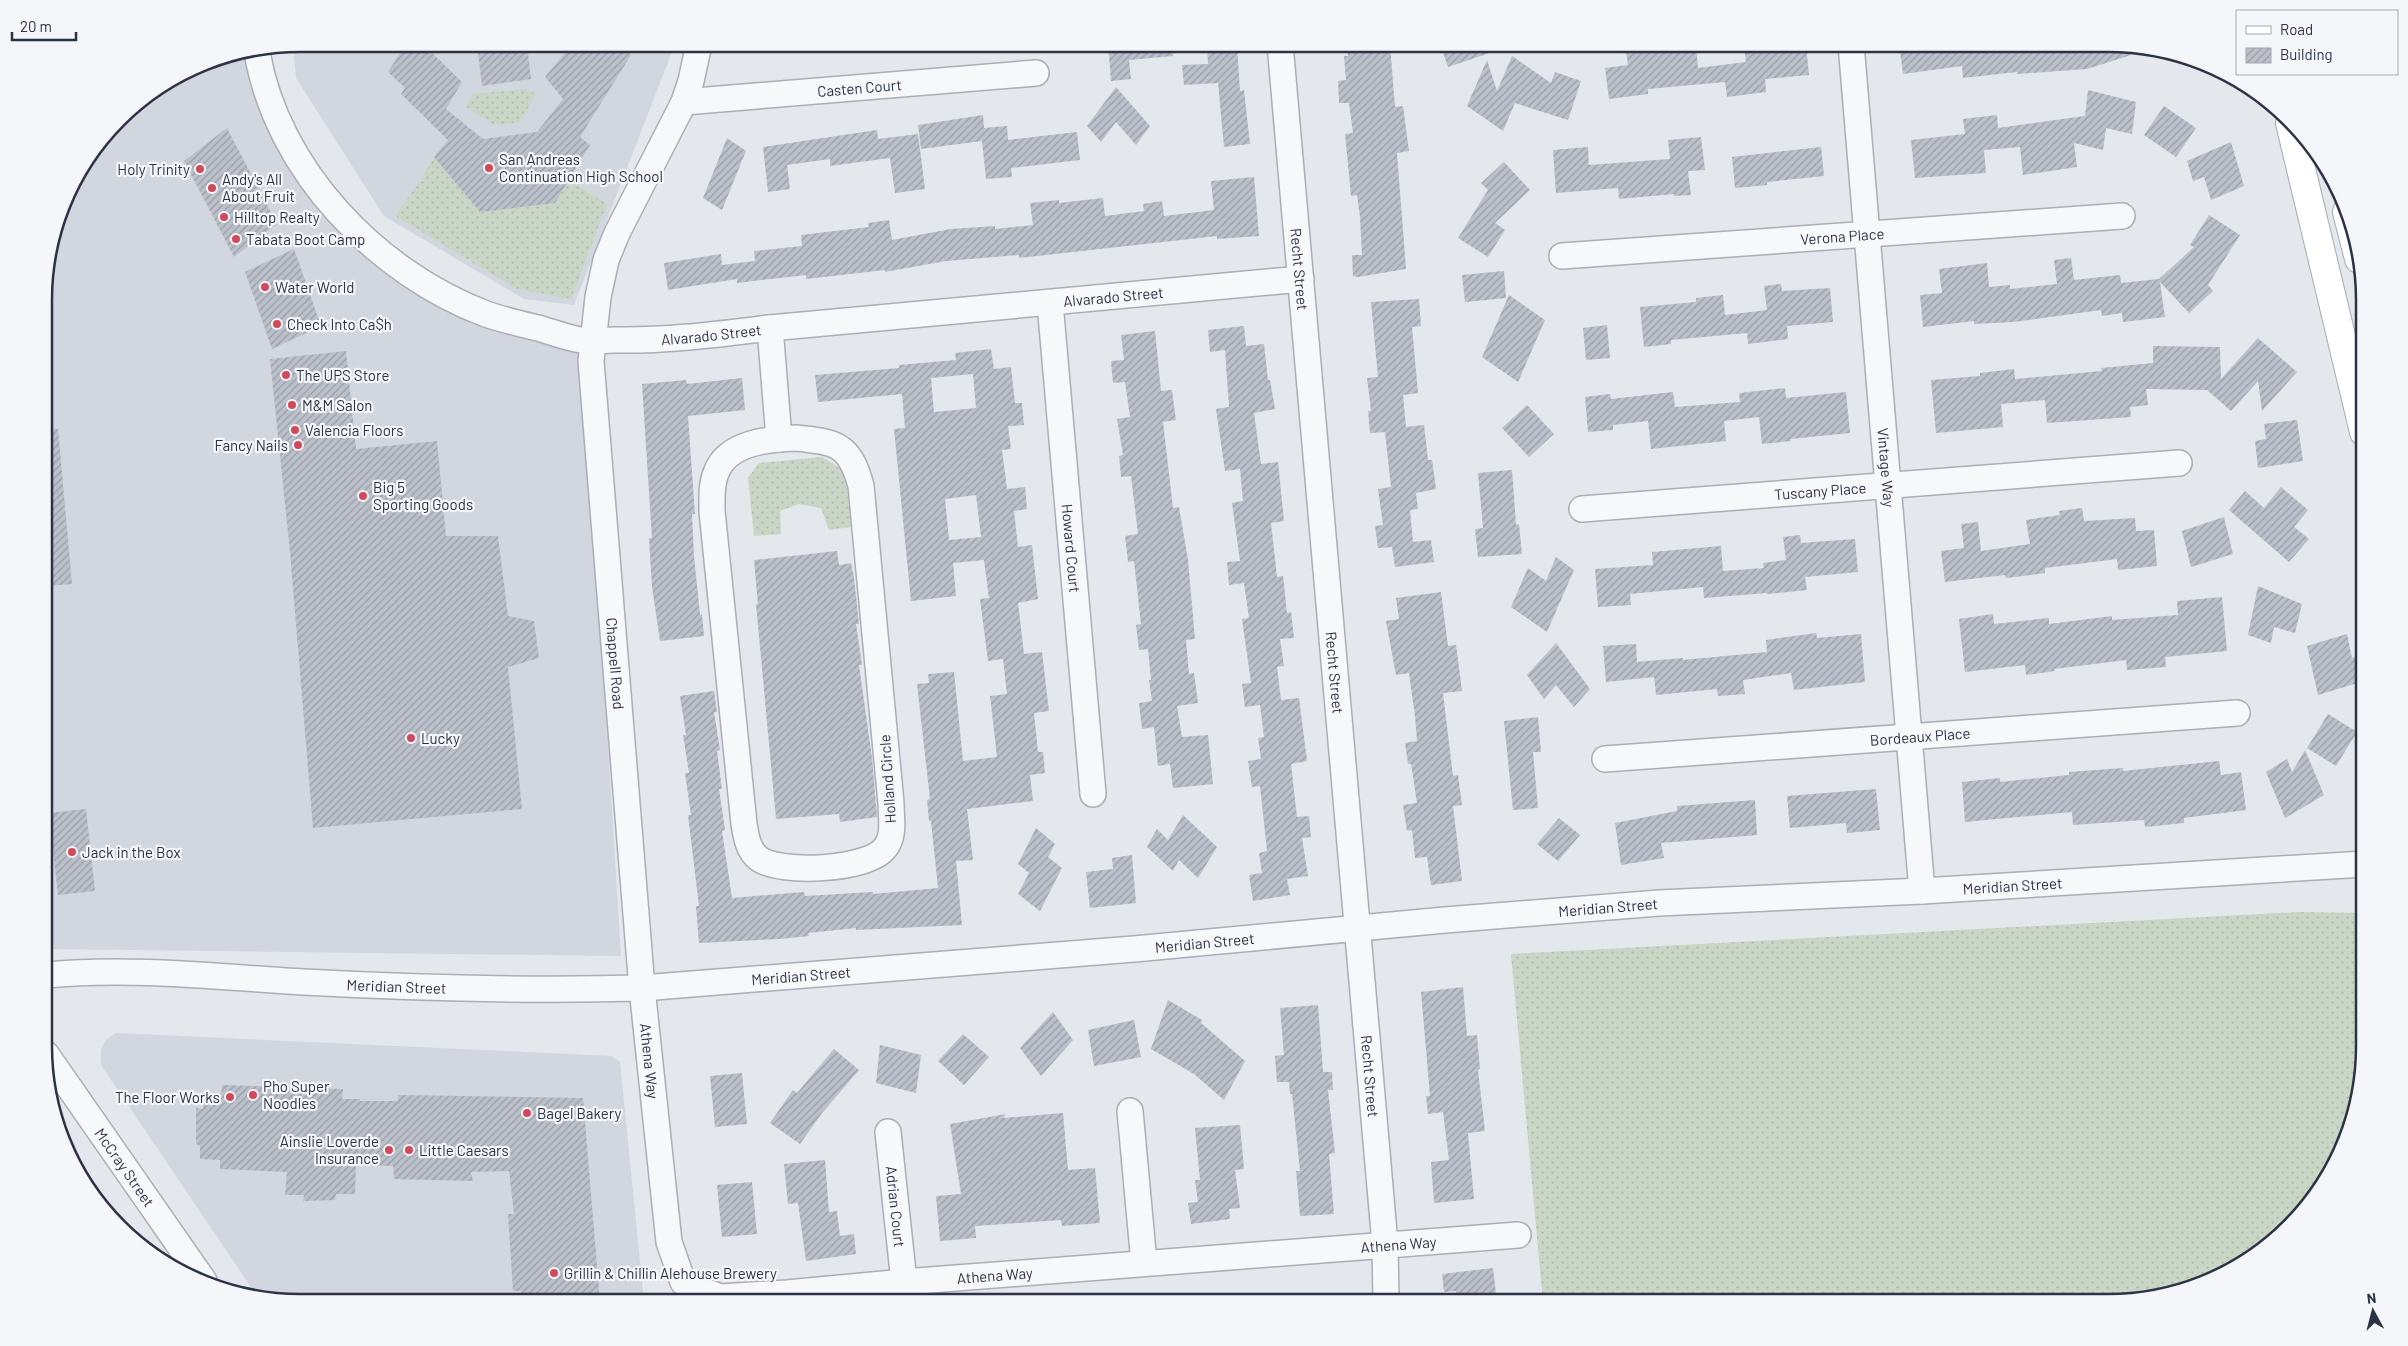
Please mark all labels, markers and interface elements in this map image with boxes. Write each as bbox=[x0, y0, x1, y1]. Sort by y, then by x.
scale bar bbox=[12, 10, 76, 42]
legend bbox=[2236, 10, 2398, 75]
text: 20 m bbox=[20, 17, 52, 35]
text: Road bbox=[2280, 20, 2313, 38]
text: Building bbox=[2280, 45, 2333, 63]
street label: Casten Court bbox=[816, 75, 902, 100]
place label: San Andreas Continuation High School bbox=[499, 150, 663, 185]
place label: Holy Trinity bbox=[117, 160, 190, 178]
marker: San Andreas Continuation High School bbox=[483, 162, 495, 174]
marker: Holy Trinity bbox=[194, 163, 206, 175]
place label: Andy's All About Fruit bbox=[222, 170, 295, 205]
marker: Andy's All About Fruit bbox=[206, 182, 218, 194]
place label: Hilltop Realty bbox=[234, 208, 320, 226]
marker: Hilltop Realty bbox=[218, 211, 230, 223]
street label: Verona Place bbox=[1800, 224, 1885, 248]
street label: Recht Street bbox=[1287, 227, 1312, 311]
place label: Tabata Boot Camp bbox=[246, 230, 365, 248]
marker: Tabata Boot Camp bbox=[230, 233, 242, 245]
place label: Water World bbox=[275, 278, 354, 296]
marker: Water World bbox=[259, 281, 271, 293]
street label: Alvarado Street bbox=[1062, 283, 1164, 310]
place label: Check Into Ca$h bbox=[287, 315, 392, 333]
marker: Check Into Ca$h bbox=[271, 318, 283, 330]
street label: Alvarado Street bbox=[660, 320, 762, 348]
place label: The UPS Store bbox=[296, 366, 389, 384]
marker: The UPS Store bbox=[280, 369, 292, 381]
place label: M&M Salon bbox=[302, 396, 372, 414]
marker: M&M Salon bbox=[286, 399, 298, 411]
place label: Valencia Floors bbox=[305, 421, 403, 439]
marker: Valencia Floors bbox=[289, 424, 301, 436]
street label: Vintage Way bbox=[1874, 427, 1899, 508]
place label: Fancy Nails bbox=[214, 436, 288, 454]
marker: Fancy Nails bbox=[292, 439, 304, 451]
place label: Big 5 Sporting Goods bbox=[373, 478, 473, 513]
street label: Tuscany Place bbox=[1774, 478, 1867, 503]
marker: Big 5 Sporting Goods bbox=[357, 490, 369, 502]
street label: Howard Court bbox=[1059, 503, 1084, 593]
street label: Chappell Road bbox=[603, 617, 628, 710]
street label: Recht Street bbox=[1322, 631, 1348, 714]
street label: Bordeaux Place bbox=[1869, 723, 1971, 749]
place label: Lucky bbox=[421, 729, 460, 747]
marker: Lucky bbox=[405, 732, 417, 744]
street label: Holland Circle bbox=[875, 734, 899, 824]
place label: Jack in the Box bbox=[82, 843, 181, 861]
marker: Jack in the Box bbox=[66, 846, 78, 858]
street label: Meridian Street bbox=[1962, 873, 2063, 898]
street label: Meridian Street bbox=[1558, 894, 1659, 920]
street label: Meridian Street bbox=[1154, 929, 1255, 956]
street label: Meridian Street bbox=[751, 962, 851, 988]
street label: Meridian Street bbox=[346, 975, 447, 997]
street label: Athena Way bbox=[637, 1022, 663, 1100]
street label: Recht Street bbox=[1358, 1034, 1383, 1118]
place label: Pho Super Noodles bbox=[263, 1077, 330, 1112]
place label: The Floor Works bbox=[115, 1088, 220, 1106]
marker: Pho Super Noodles bbox=[247, 1089, 259, 1101]
marker: The Floor Works bbox=[224, 1091, 236, 1103]
place label: Bagel Bakery bbox=[537, 1104, 622, 1122]
marker: Bagel Bakery bbox=[521, 1107, 533, 1119]
street label: McCray Street bbox=[91, 1125, 158, 1210]
place label: Ainslie Loverde Insurance bbox=[280, 1132, 379, 1167]
place label: Little Caesars bbox=[419, 1141, 509, 1159]
marker: Ainslie Loverde Insurance bbox=[383, 1144, 395, 1156]
marker: Little Caesars bbox=[403, 1144, 415, 1156]
street label: Adrian Court bbox=[883, 1165, 909, 1248]
street label: Athena Way bbox=[1360, 1232, 1437, 1256]
street label: Athena Way bbox=[956, 1263, 1033, 1287]
place label: Grillin & Chillin Alehouse Brewery bbox=[564, 1264, 777, 1282]
marker: Grillin & Chillin Alehouse Brewery bbox=[548, 1267, 560, 1279]
north arrow bbox=[2348, 1286, 2398, 1336]
text: N bbox=[2366, 1289, 2377, 1307]

